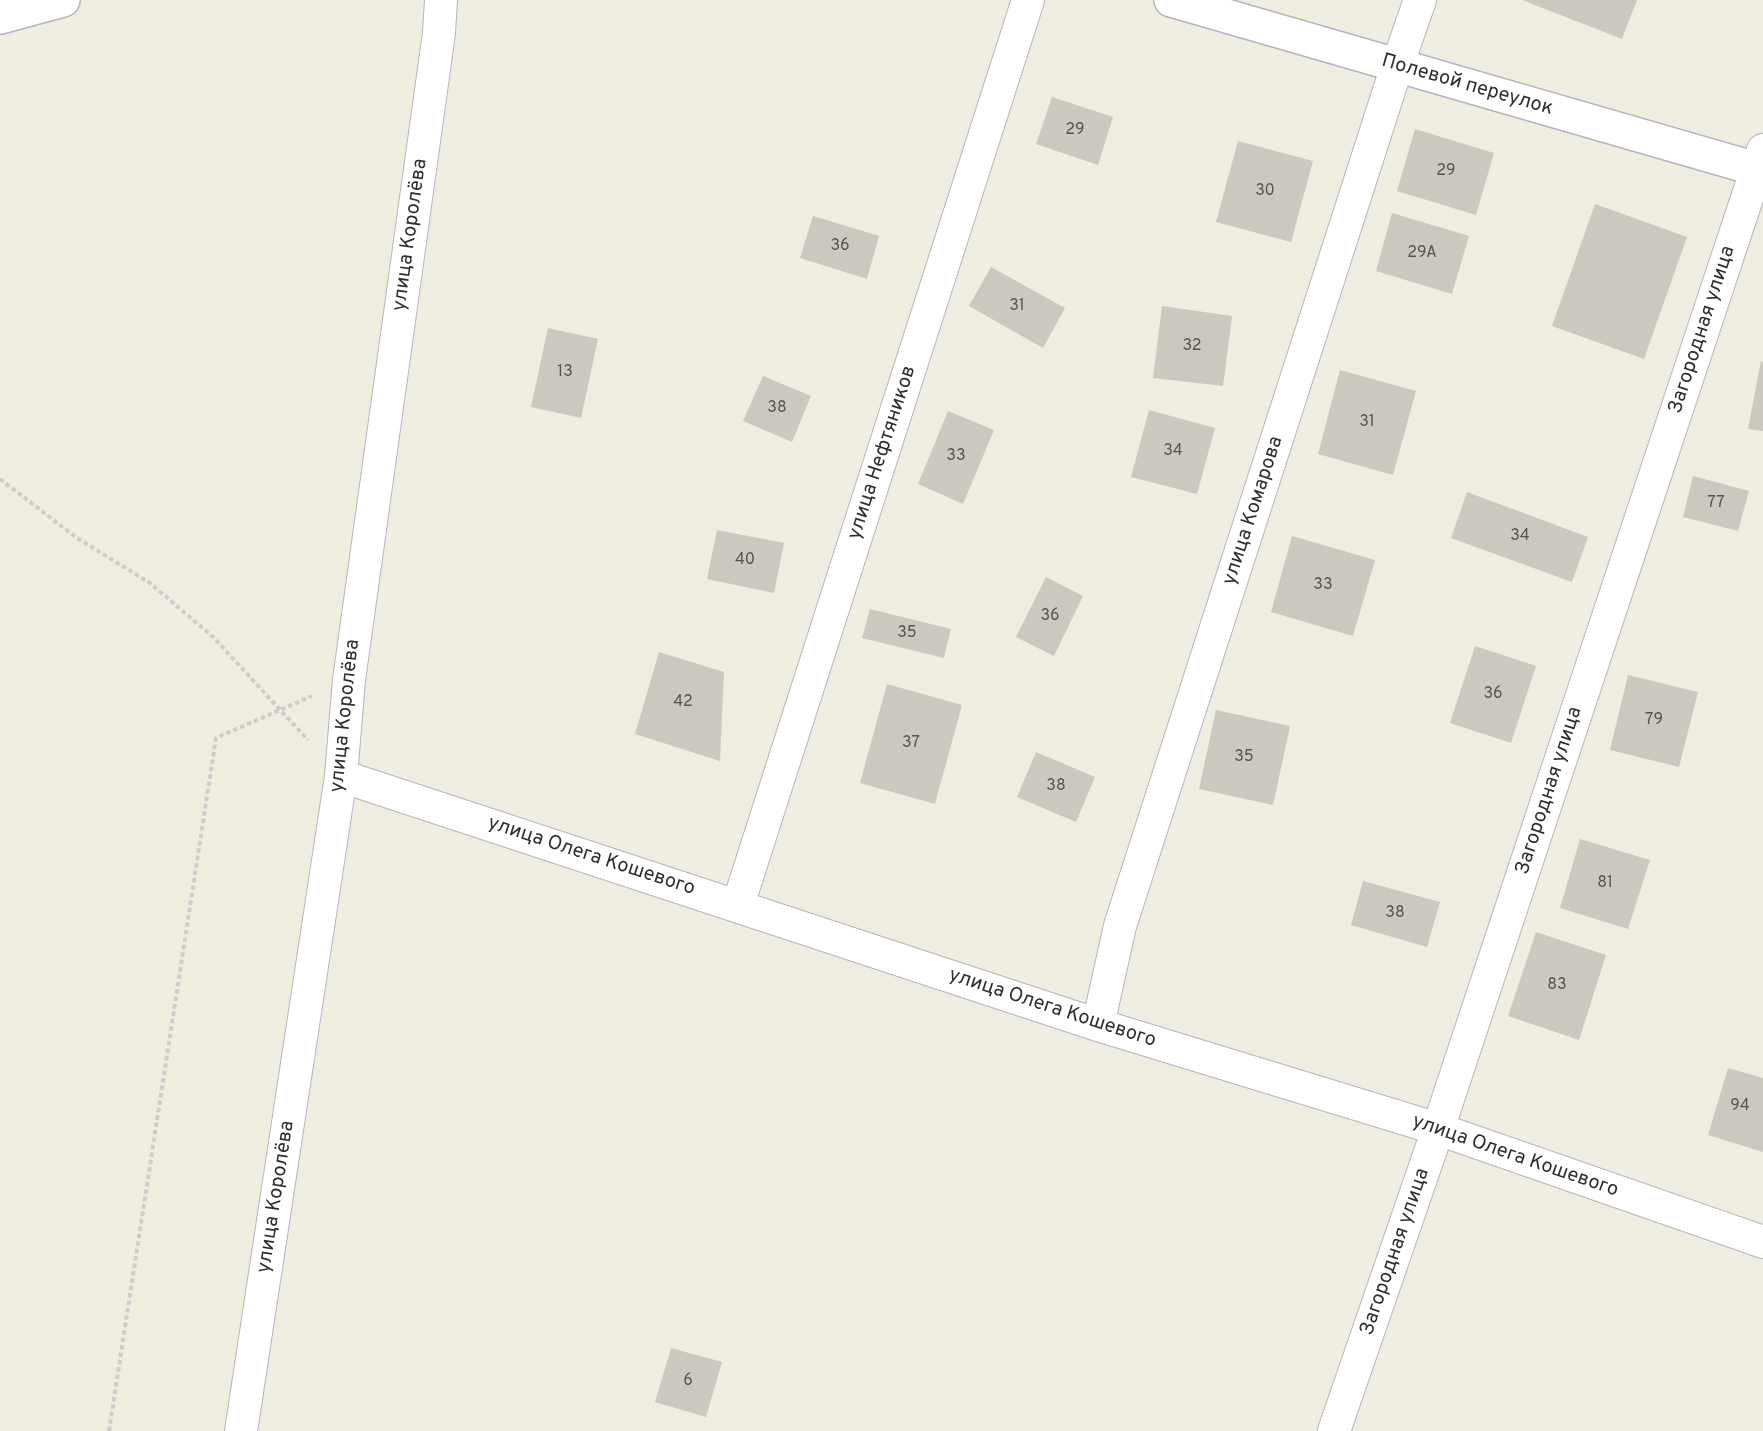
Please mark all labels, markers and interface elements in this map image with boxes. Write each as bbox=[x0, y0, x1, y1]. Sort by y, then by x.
street label: Полевой переулок bbox=[1378, 50, 1556, 122]
house number: 29 bbox=[1065, 121, 1085, 141]
street label: улица Королёва bbox=[388, 157, 434, 313]
house number: 29 bbox=[1436, 162, 1456, 182]
house number: 30 bbox=[1255, 182, 1275, 202]
house number: 36 bbox=[830, 237, 850, 257]
street label: Загородная улица bbox=[1665, 243, 1741, 417]
house number: 29А bbox=[1407, 244, 1437, 264]
house number: 31 bbox=[1009, 297, 1025, 317]
house number: 32 bbox=[1182, 337, 1202, 357]
house number: 13 bbox=[557, 363, 573, 383]
street label: улица Нефтяников bbox=[844, 363, 922, 543]
house number: 38 bbox=[767, 399, 787, 419]
house number: 31 bbox=[1359, 413, 1375, 433]
street label: улица Комарова bbox=[1219, 434, 1289, 588]
house number: 34 bbox=[1163, 442, 1183, 462]
house number: 33 bbox=[946, 447, 966, 467]
house number: 77 bbox=[1707, 494, 1725, 514]
house number: 34 bbox=[1510, 527, 1530, 547]
house number: 40 bbox=[735, 551, 755, 571]
house number: 33 bbox=[1313, 576, 1333, 596]
house number: 36 bbox=[1040, 607, 1060, 627]
house number: 35 bbox=[897, 624, 917, 644]
street label: улица Королёва bbox=[326, 638, 366, 794]
house number: 36 bbox=[1483, 685, 1503, 705]
house number: 42 bbox=[673, 693, 693, 713]
street label: Загородная улица bbox=[1512, 704, 1588, 878]
house number: 79 bbox=[1645, 711, 1663, 731]
house number: 37 bbox=[902, 734, 920, 754]
house number: 35 bbox=[1234, 748, 1254, 768]
house number: 38 bbox=[1046, 777, 1066, 797]
street label: улица Олега Кошевого bbox=[484, 812, 698, 902]
house number: 81 bbox=[1597, 874, 1613, 894]
house number: 38 bbox=[1385, 904, 1405, 924]
street label: улица Олега Кошевого bbox=[945, 964, 1159, 1054]
house number: 83 bbox=[1547, 976, 1567, 996]
house number: 94 bbox=[1730, 1097, 1750, 1117]
street label: улица Олега Кошевого bbox=[1409, 1110, 1621, 1204]
street label: улица Королёва bbox=[253, 1119, 301, 1275]
street label: Загородная улица bbox=[1356, 1165, 1436, 1339]
house number: 6 bbox=[683, 1372, 693, 1392]

